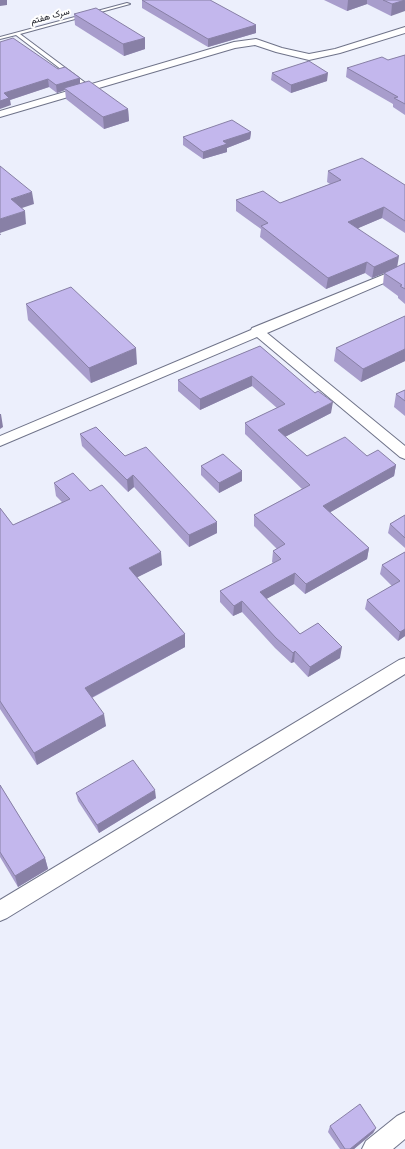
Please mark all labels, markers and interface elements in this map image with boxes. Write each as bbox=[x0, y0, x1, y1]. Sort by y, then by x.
street label: سرک هفتم bbox=[29, 6, 71, 27]

